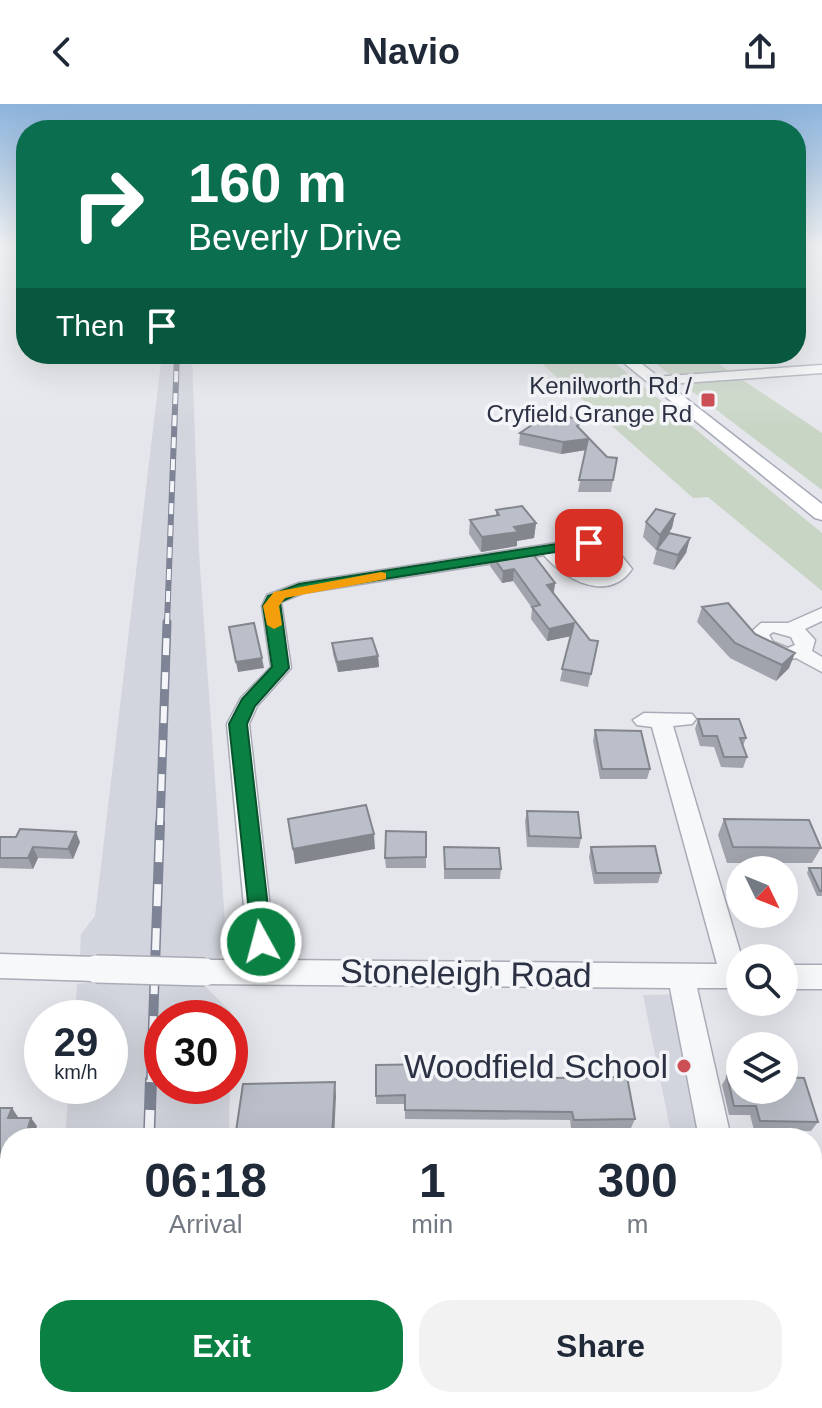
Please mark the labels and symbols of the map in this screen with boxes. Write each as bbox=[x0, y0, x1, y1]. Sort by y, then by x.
place label: Kenilworth Rd / Cryfield Grange Rd bbox=[487, 372, 692, 427]
marker: Kenilworth Rd / Cryfield Grange Rd bbox=[699, 391, 717, 409]
pin bbox=[555, 509, 623, 577]
north arrow bbox=[726, 856, 798, 928]
position arrow bbox=[219, 900, 303, 984]
street label: Stoneleigh Road bbox=[340, 952, 592, 994]
speed limit sign: 30 bbox=[144, 1000, 248, 1104]
place label: Woodfield School bbox=[404, 1047, 668, 1085]
marker: Woodfield School bbox=[675, 1057, 693, 1075]

